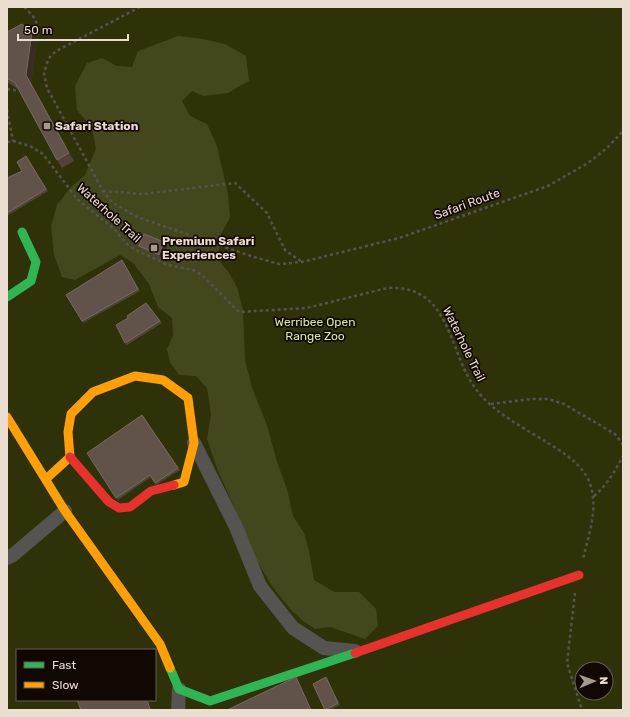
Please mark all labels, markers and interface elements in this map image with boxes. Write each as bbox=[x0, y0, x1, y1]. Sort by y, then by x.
scale bar bbox=[18, 16, 128, 42]
text: 50 m bbox=[24, 23, 52, 37]
place label: Safari Station bbox=[55, 119, 139, 133]
marker: Safari Station bbox=[42, 121, 52, 131]
street label: Waterhole Trail bbox=[74, 181, 144, 245]
street label: Safari Route bbox=[432, 186, 502, 222]
place label: Premium Safari Experiences bbox=[162, 234, 254, 262]
marker: Premium Safari Experiences bbox=[149, 243, 159, 253]
street label: Waterhole Trail bbox=[440, 304, 488, 384]
park label: Werribee Open Range Zoo bbox=[275, 315, 355, 343]
legend bbox=[16, 649, 156, 701]
text: Fast bbox=[52, 658, 76, 672]
north arrow bbox=[574, 661, 614, 701]
text: N bbox=[597, 676, 610, 685]
text: Slow bbox=[52, 678, 79, 692]

